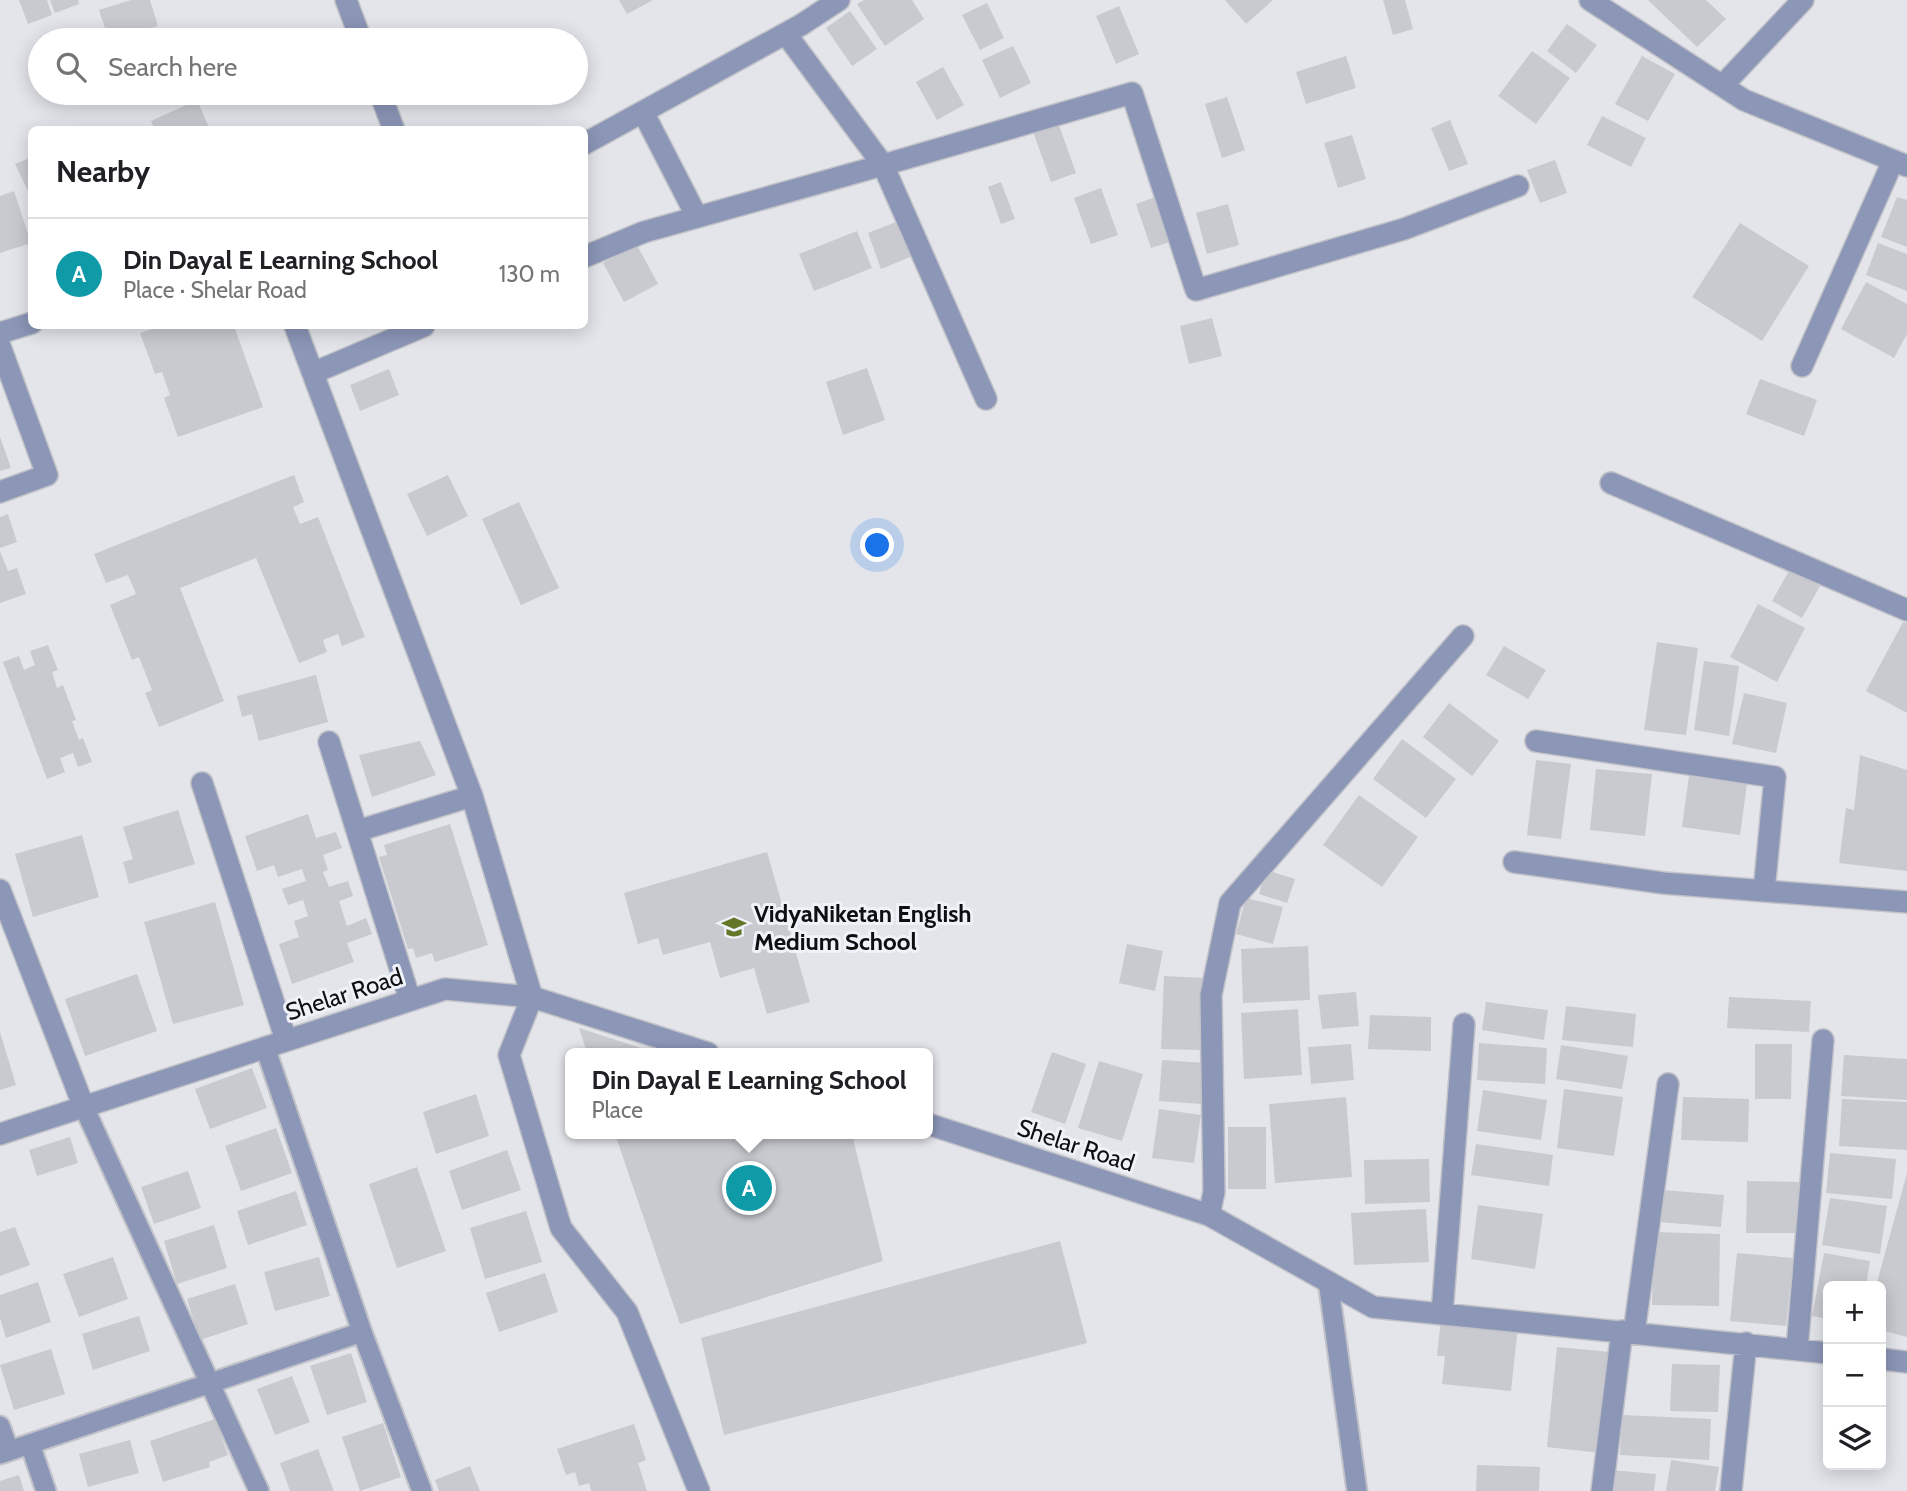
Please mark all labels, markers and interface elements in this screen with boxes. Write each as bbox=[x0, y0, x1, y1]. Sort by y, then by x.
search box bbox=[28, 28, 588, 105]
icon: search bbox=[52, 48, 90, 86]
text: Search here bbox=[108, 51, 237, 83]
text: Nearby bbox=[56, 153, 150, 190]
text: Din Dayal E Learning School bbox=[123, 244, 438, 276]
text: A bbox=[72, 260, 86, 288]
text: 130 m bbox=[499, 260, 560, 288]
text: Place · Shelar Road bbox=[123, 276, 307, 304]
your location bbox=[860, 528, 894, 562]
place label: VidyaNiketan English Medium School bbox=[754, 899, 972, 956]
school or university icon: VidyaNiketan English Medium School bbox=[720, 913, 748, 941]
street label: Shelar Road bbox=[282, 961, 406, 1027]
popup bbox=[565, 1048, 933, 1139]
text: Din Dayal E Learning School bbox=[591, 1064, 907, 1096]
text: Place bbox=[591, 1096, 643, 1124]
street label: Shelar Road bbox=[1014, 1112, 1138, 1178]
pin: A bbox=[726, 1162, 772, 1214]
map controls bbox=[1823, 1281, 1886, 1470]
button: + bbox=[1823, 1281, 1886, 1344]
button: − bbox=[1823, 1344, 1886, 1407]
button: layers bbox=[1823, 1407, 1886, 1470]

